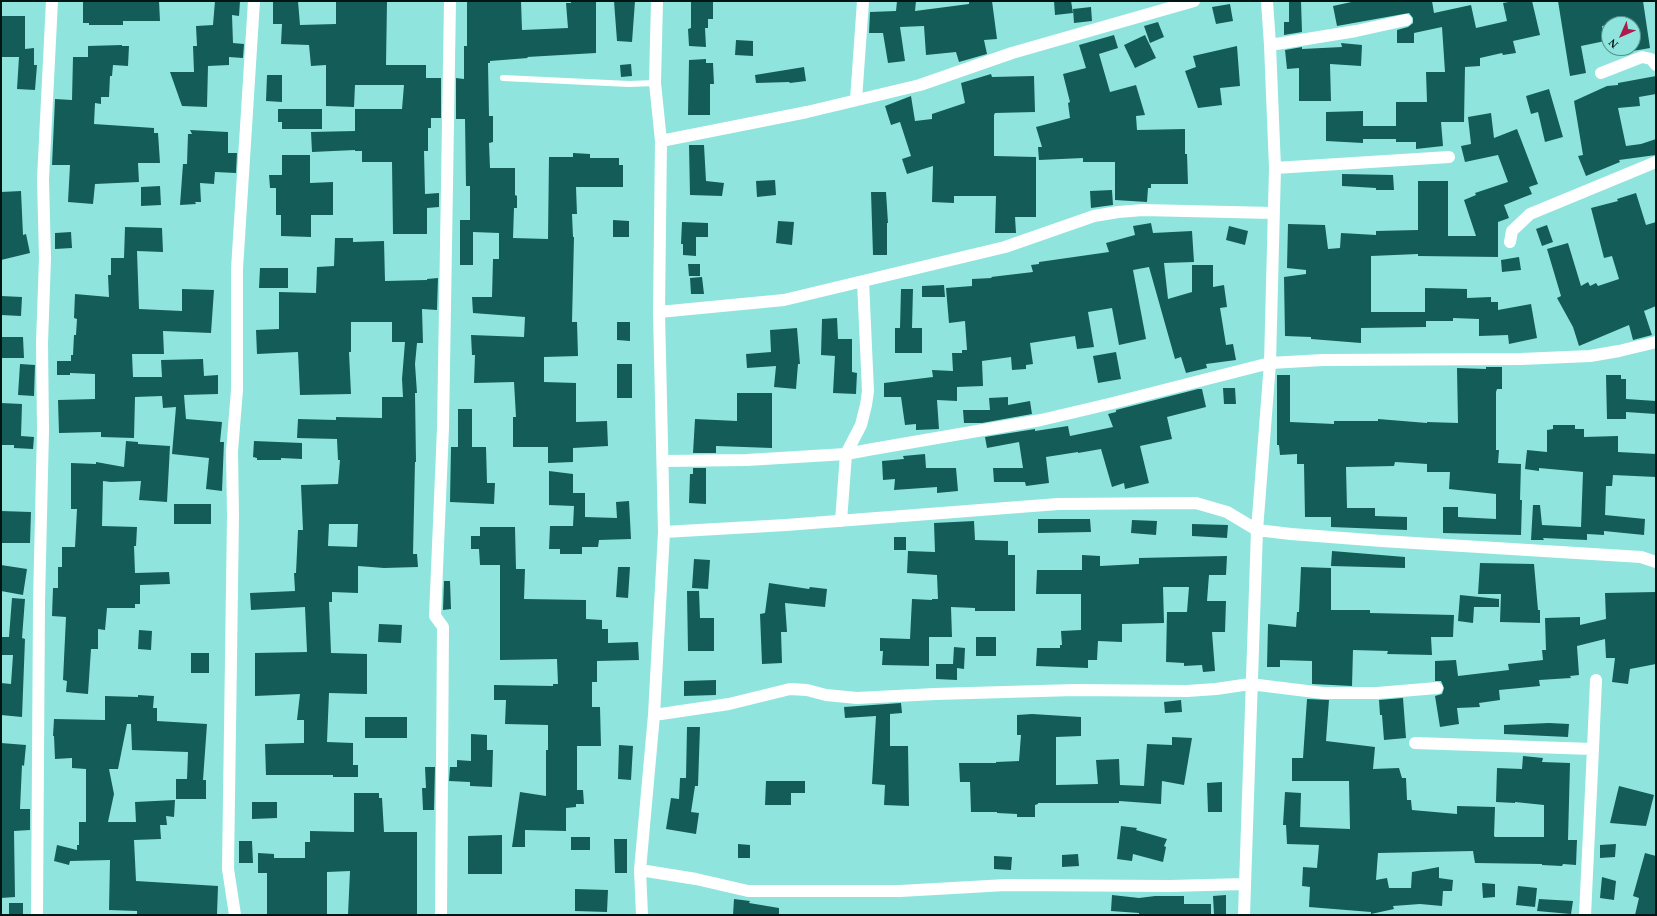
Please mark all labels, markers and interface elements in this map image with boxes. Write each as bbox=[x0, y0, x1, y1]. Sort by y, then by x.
north arrow bbox=[1601, 16, 1641, 56]
text: N bbox=[1606, 37, 1620, 51]

